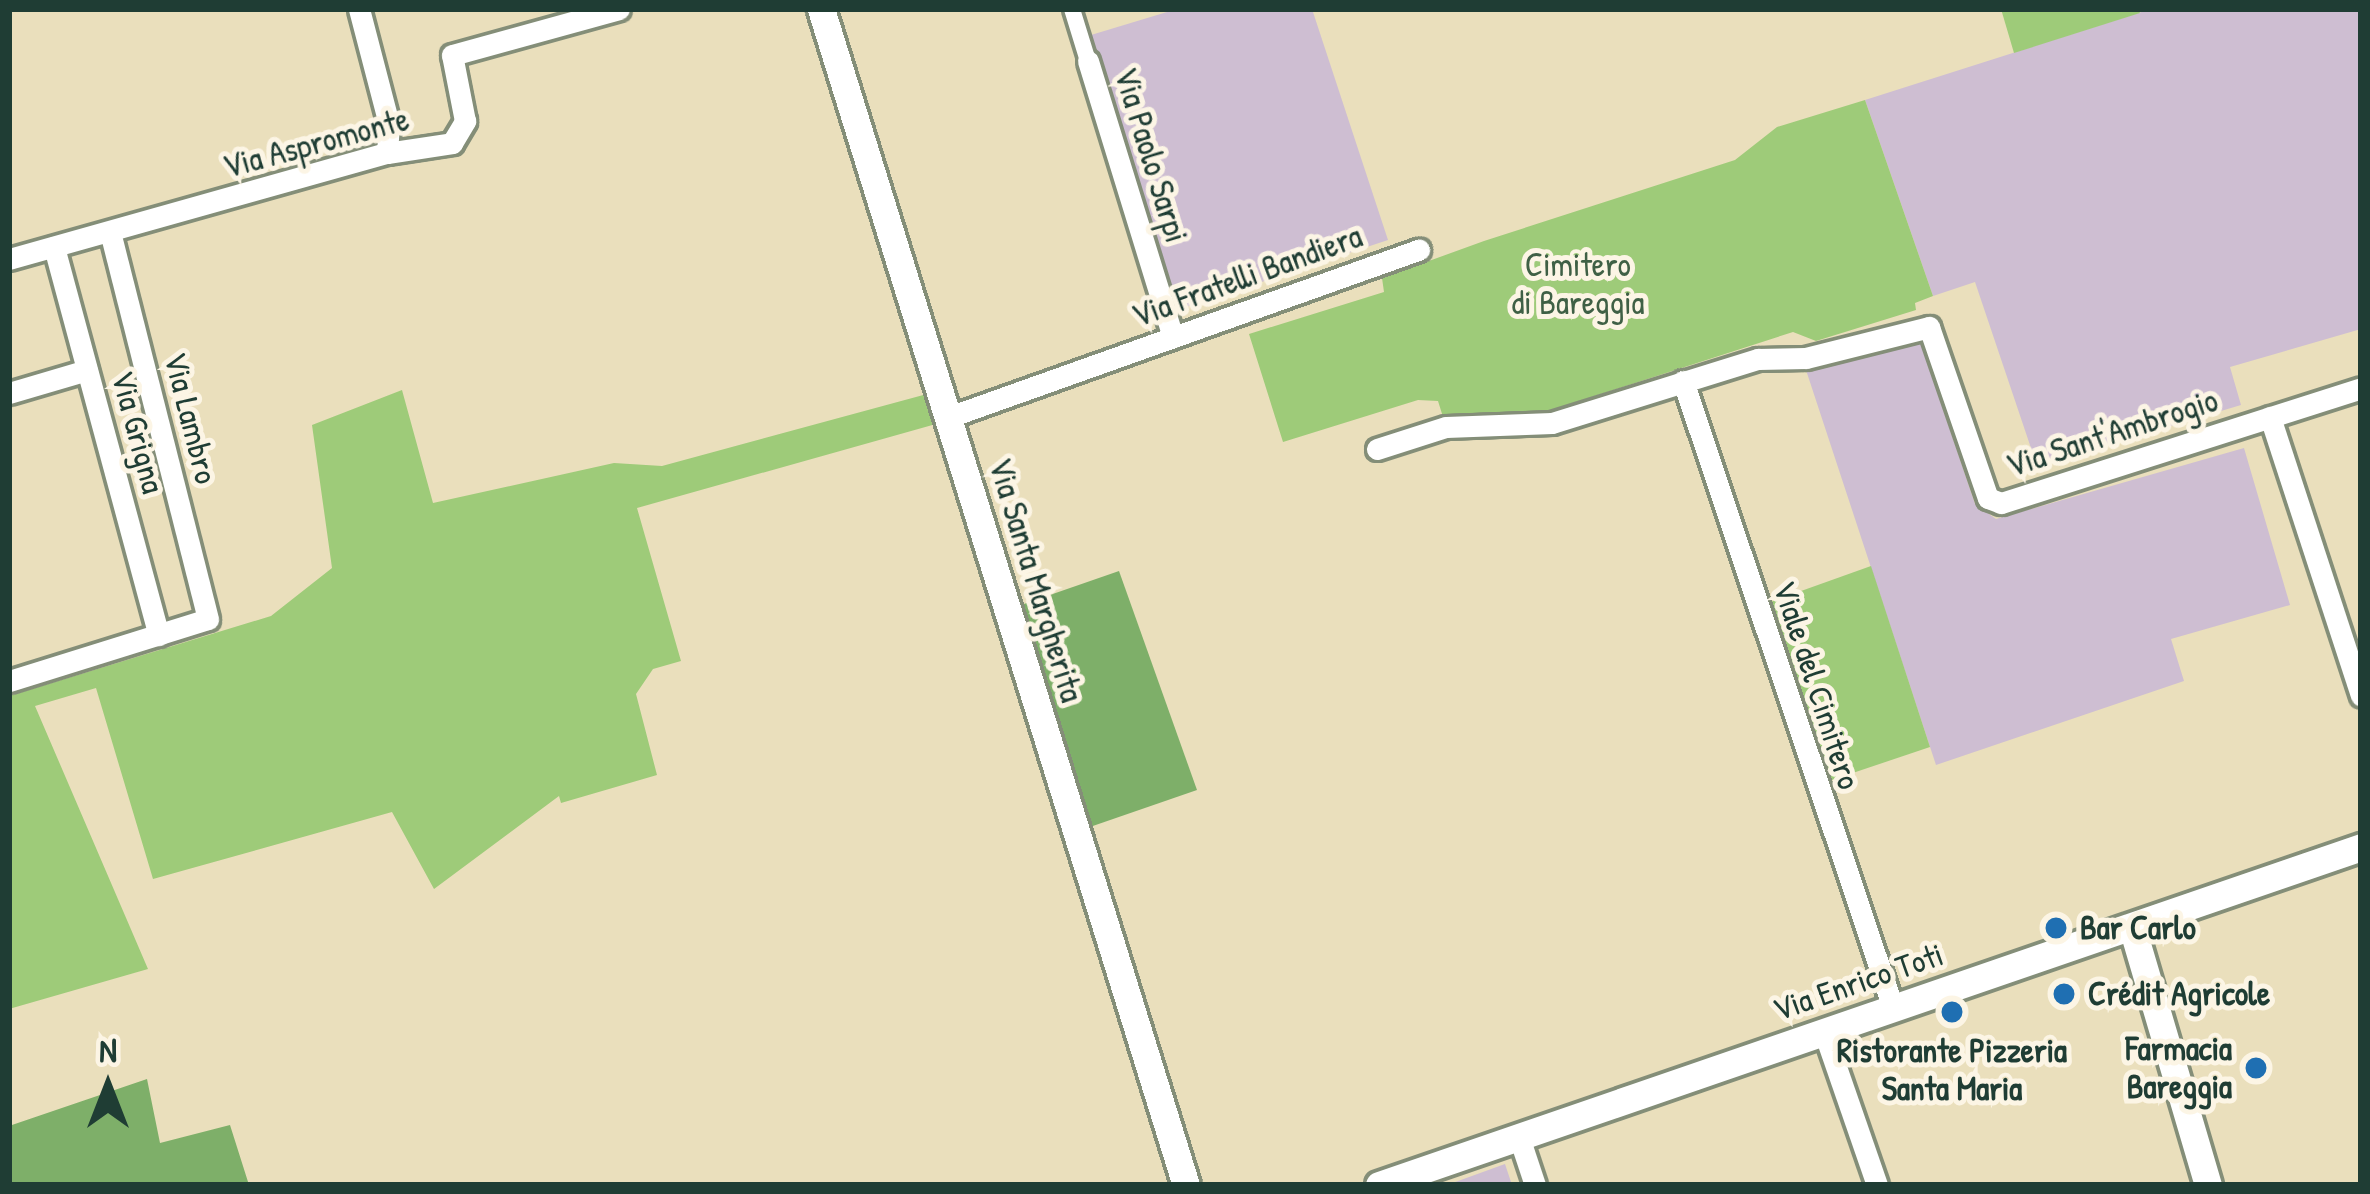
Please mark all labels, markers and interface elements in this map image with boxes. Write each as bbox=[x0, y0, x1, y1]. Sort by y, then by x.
street label: Via Paolo Sarpi bbox=[1106, 63, 1196, 247]
street label: Via Aspromonte bbox=[219, 99, 413, 187]
street label: Via Fratelli Bandiera bbox=[1127, 216, 1367, 336]
park label: Cimitero di Bareggia bbox=[1511, 245, 1645, 323]
street label: Via Lambro bbox=[156, 348, 226, 488]
street label: Via Grigna bbox=[103, 367, 173, 497]
street label: Via Sant'Ambrogio bbox=[2001, 380, 2223, 486]
street label: Via Santa Margherita bbox=[980, 453, 1092, 707]
street label: Viale del Cimitero bbox=[1765, 576, 1869, 794]
place label: Bar Carlo bbox=[2080, 908, 2196, 948]
marker: Bar Carlo bbox=[2043, 915, 2069, 941]
street label: Via Enrico Toti bbox=[1768, 934, 1948, 1030]
place label: Crédit Agricole bbox=[2088, 974, 2270, 1014]
marker: Crédit Agricole bbox=[2051, 981, 2077, 1007]
marker: Ristorante Pizzeria Santa Maria bbox=[1939, 999, 1965, 1025]
north arrow bbox=[48, 1026, 168, 1146]
text: N bbox=[99, 1028, 117, 1072]
place label: Farmacia Bareggia bbox=[2125, 1029, 2232, 1107]
place label: Ristorante Pizzeria Santa Maria bbox=[1837, 1031, 2067, 1109]
marker: Farmacia Bareggia bbox=[2243, 1055, 2269, 1081]

